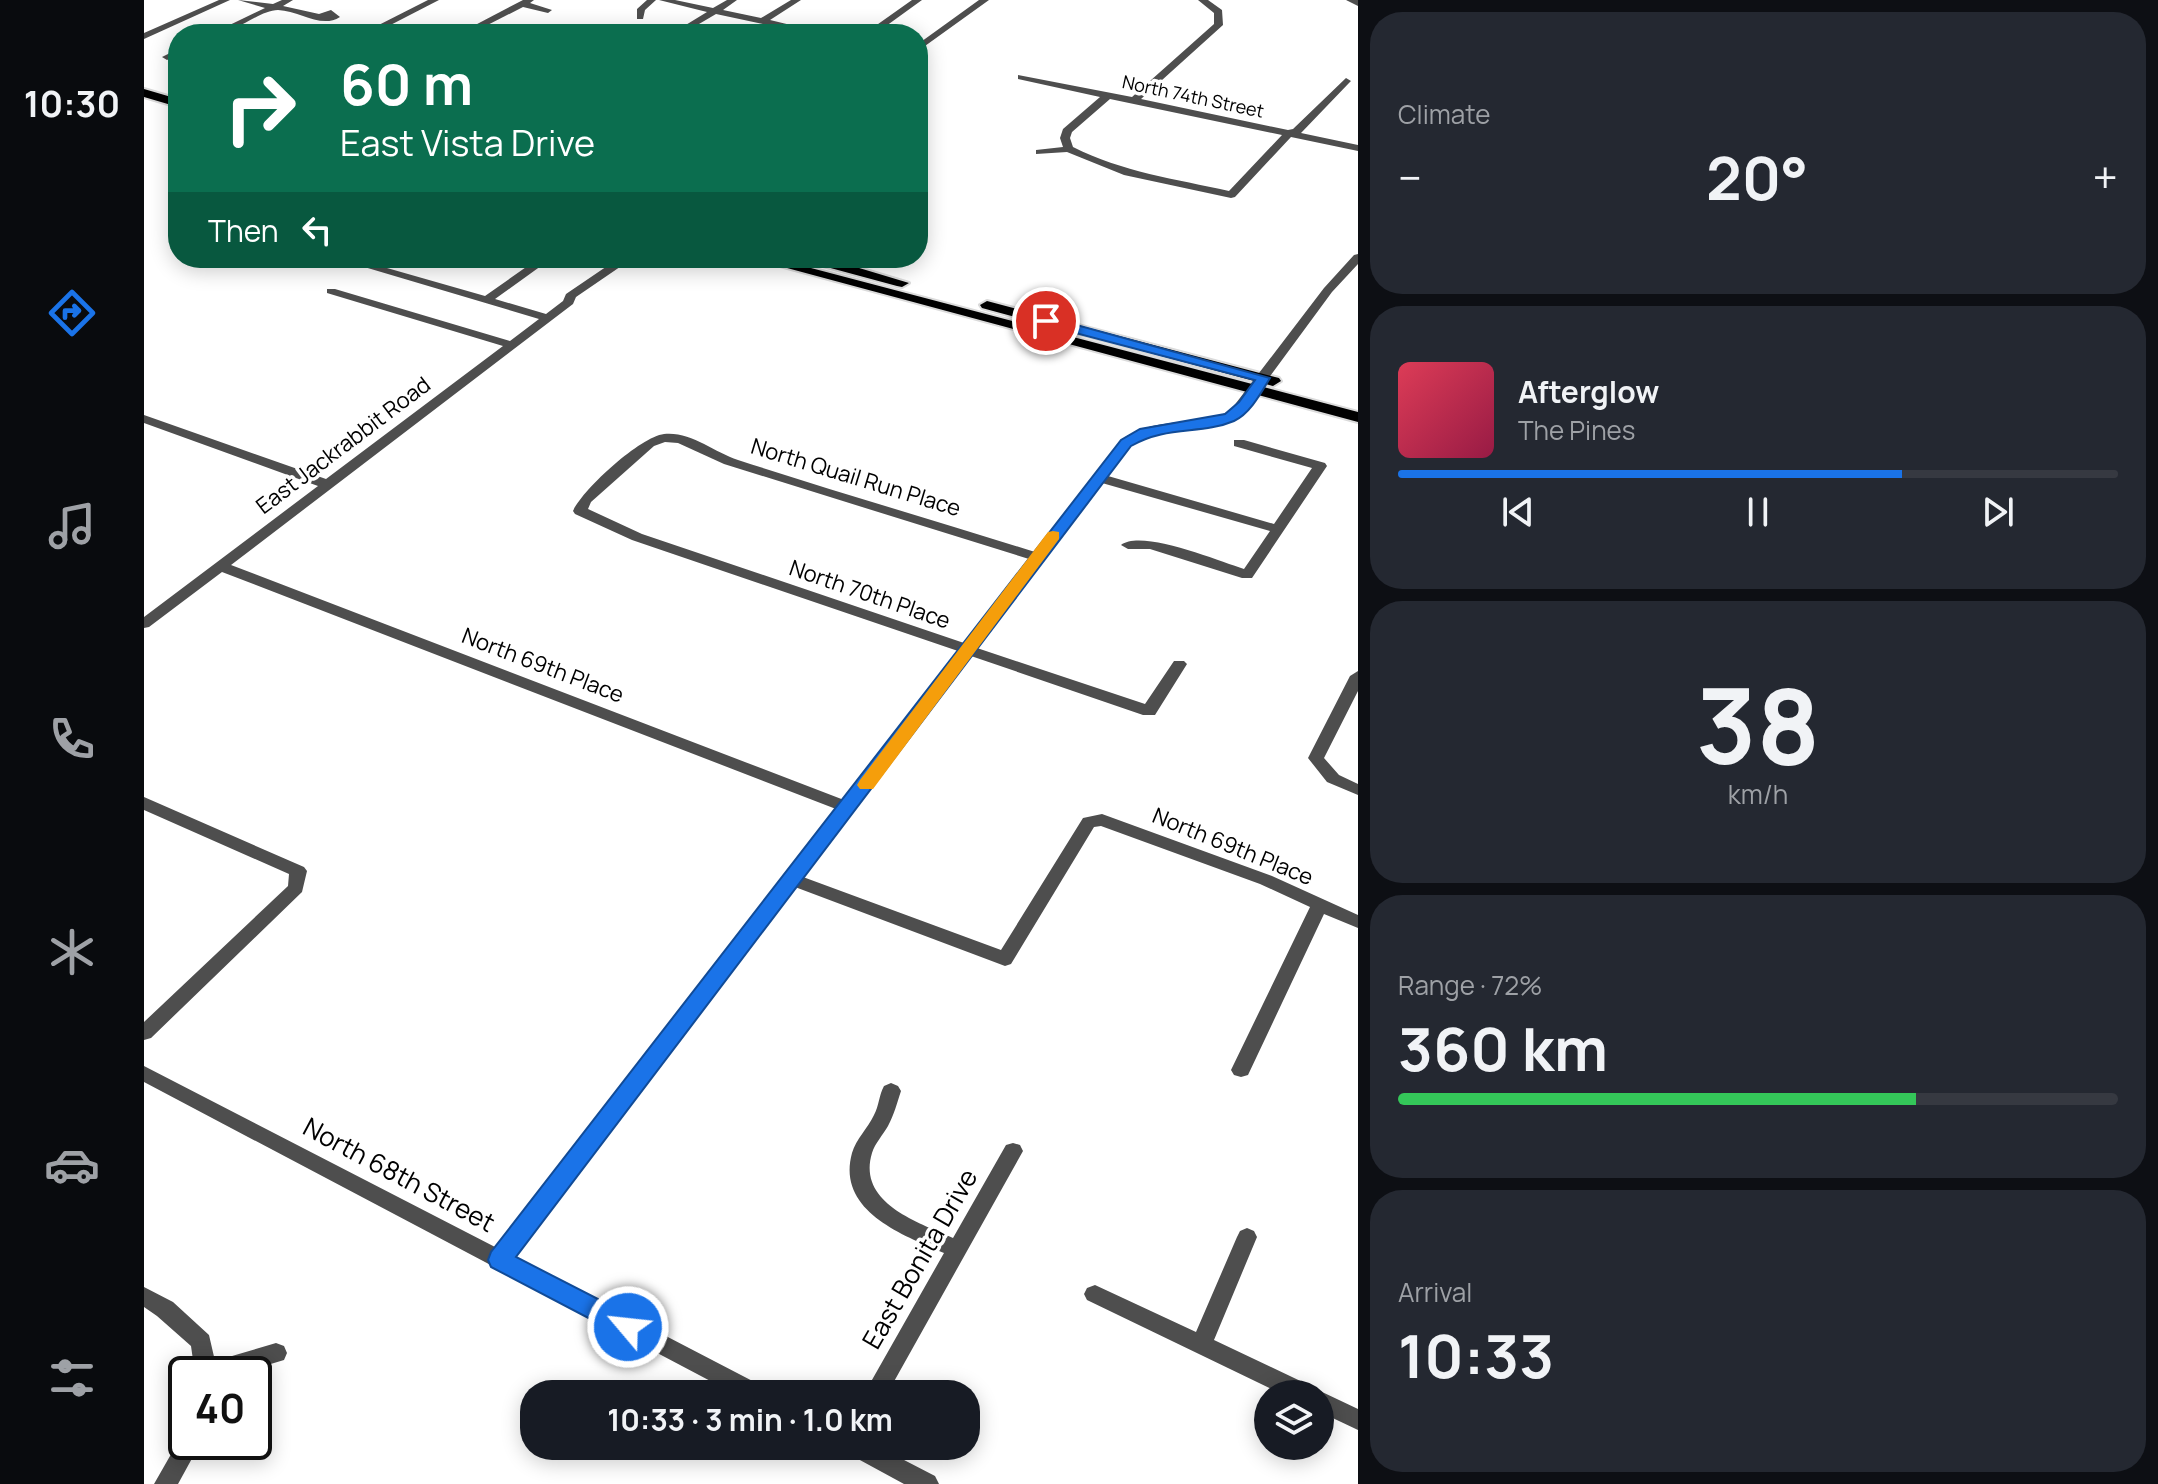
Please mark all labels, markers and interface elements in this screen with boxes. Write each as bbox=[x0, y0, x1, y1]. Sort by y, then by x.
text: 60 m bbox=[340, 45, 473, 122]
icon: right bbox=[208, 56, 312, 160]
street label: North 74th Street bbox=[1120, 69, 1266, 123]
text: 10:30 bbox=[24, 79, 120, 128]
text: Climate bbox=[1398, 96, 1490, 132]
text: East Vista Drive bbox=[340, 118, 595, 167]
text: 20° bbox=[1706, 136, 1808, 218]
text: − bbox=[1398, 147, 1422, 207]
text: + bbox=[2093, 147, 2118, 207]
icon: left bbox=[295, 208, 339, 252]
text: Then bbox=[208, 210, 279, 251]
icon: directions bbox=[44, 285, 100, 341]
pin bbox=[1012, 287, 1080, 355]
icon: arrive bbox=[1024, 299, 1068, 343]
street label: East Jackrabbit Road bbox=[250, 369, 436, 521]
text: Afterglow bbox=[1518, 371, 1659, 412]
text: The Pines bbox=[1518, 412, 1635, 448]
street label: North Quail Run Place bbox=[747, 431, 965, 523]
icon: previous bbox=[1496, 490, 1540, 534]
icon: pause bbox=[1736, 490, 1780, 534]
icon: next bbox=[1976, 490, 2020, 534]
icon: music bbox=[44, 498, 100, 554]
street label: North 70th Place bbox=[786, 552, 955, 636]
street label: North 69th Place bbox=[458, 620, 628, 710]
text: 38 bbox=[1696, 653, 1820, 795]
icon: phone bbox=[44, 711, 100, 767]
text: km/h bbox=[1728, 776, 1788, 812]
street label: North 69th Place bbox=[1148, 800, 1318, 892]
icon: climate bbox=[44, 924, 100, 980]
text: Range · 72% bbox=[1398, 967, 1542, 1003]
text: 360 km bbox=[1398, 1007, 1608, 1089]
street label: North 68th Street bbox=[297, 1108, 502, 1240]
icon: car bbox=[44, 1137, 100, 1193]
street label: East Bonita Drive bbox=[853, 1162, 985, 1355]
text: Arrival bbox=[1398, 1274, 1472, 1310]
position arrow bbox=[586, 1285, 670, 1369]
text: 10:33 bbox=[1398, 1314, 1554, 1396]
icon: filters bbox=[44, 1350, 100, 1406]
speed limit sign: 40 bbox=[168, 1356, 272, 1460]
map controls bbox=[1254, 1380, 1334, 1460]
button: layers bbox=[1254, 1380, 1334, 1460]
text: 10:33 · 3 min · 1.0 km bbox=[607, 1399, 893, 1440]

